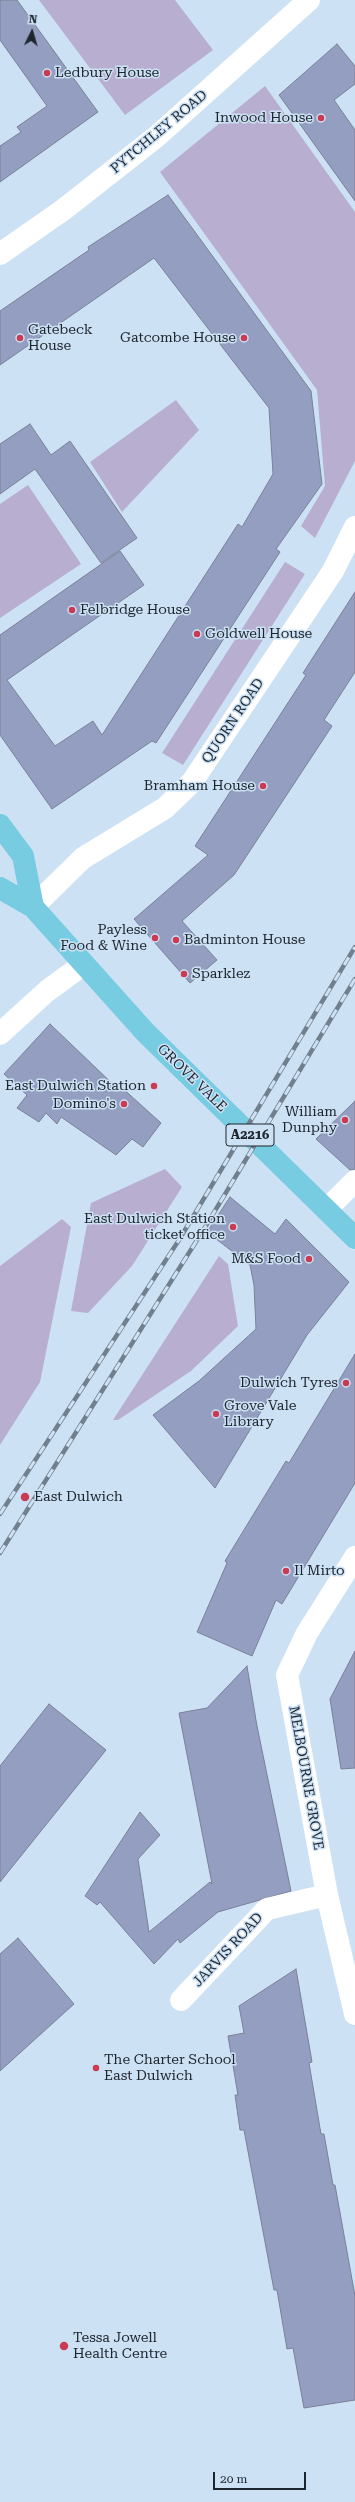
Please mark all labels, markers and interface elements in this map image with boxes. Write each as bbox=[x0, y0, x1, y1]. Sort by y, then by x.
north arrow bbox=[12, 12, 52, 52]
text: N bbox=[28, 13, 38, 26]
place label: Ledbury House bbox=[55, 65, 159, 81]
marker: Ledbury House bbox=[42, 68, 52, 78]
street label: PYTCHLEY ROAD bbox=[107, 87, 211, 177]
place label: Inwood House bbox=[215, 110, 313, 126]
marker: Inwood House bbox=[316, 113, 326, 123]
place label: Gatebeck House bbox=[28, 322, 93, 354]
place label: Gatcombe House bbox=[120, 330, 236, 346]
marker: Gatebeck House bbox=[15, 333, 25, 343]
marker: Gatcombe House bbox=[239, 333, 249, 343]
place label: Felbridge House bbox=[80, 602, 190, 618]
marker: Felbridge House bbox=[67, 605, 77, 615]
place label: Goldwell House bbox=[205, 626, 312, 642]
marker: Goldwell House bbox=[192, 629, 202, 639]
street label: QUORN ROAD bbox=[198, 675, 268, 767]
place label: Bramham House bbox=[144, 778, 255, 794]
marker: Bramham House bbox=[258, 781, 268, 791]
place label: Payless Food & Wine bbox=[60, 922, 147, 954]
place label: Badminton House bbox=[184, 932, 305, 948]
marker: Payless Food & Wine bbox=[150, 933, 160, 943]
marker: Badminton House bbox=[171, 935, 181, 945]
place label: Sparklez bbox=[192, 966, 250, 982]
marker: Sparklez bbox=[179, 969, 189, 979]
street label: GROVE VALE bbox=[154, 1041, 230, 1115]
place label: East Dulwich Station bbox=[5, 1078, 146, 1094]
marker: East Dulwich Station bbox=[149, 1081, 159, 1091]
place label: Domino's bbox=[53, 1096, 116, 1112]
marker: Domino's bbox=[119, 1099, 129, 1109]
place label: William Dunphy bbox=[282, 1104, 337, 1136]
marker: William Dunphy bbox=[340, 1115, 350, 1125]
road number: A2216 bbox=[226, 1124, 274, 1146]
place label: East Dulwich Station ticket office bbox=[84, 1211, 225, 1244]
marker: East Dulwich Station ticket office bbox=[228, 1222, 238, 1232]
place label: M&S Food bbox=[231, 1251, 301, 1267]
marker: M&S Food bbox=[304, 1254, 314, 1264]
place label: Dulwich Tyres bbox=[240, 1375, 338, 1391]
marker: Dulwich Tyres bbox=[341, 1378, 351, 1388]
place label: Grove Vale Library bbox=[224, 1398, 296, 1430]
marker: Grove Vale Library bbox=[211, 1409, 221, 1419]
place label: East Dulwich bbox=[34, 1489, 123, 1505]
marker: East Dulwich bbox=[19, 1491, 31, 1503]
place label: Il Mirto bbox=[294, 1563, 345, 1579]
marker: Il Mirto bbox=[281, 1566, 291, 1576]
street label: MELBOURNE GROVE bbox=[285, 1705, 327, 1851]
street label: JARVIS ROAD bbox=[189, 1909, 267, 1991]
place label: The Charter School East Dulwich bbox=[104, 2052, 236, 2084]
marker: The Charter School East Dulwich bbox=[91, 2063, 101, 2073]
place label: Tessa Jowell Health Centre bbox=[73, 2330, 167, 2362]
marker: Tessa Jowell Health Centre bbox=[58, 2340, 70, 2352]
scale bar bbox=[215, 2464, 308, 2490]
text: 20 m bbox=[220, 2472, 247, 2486]

